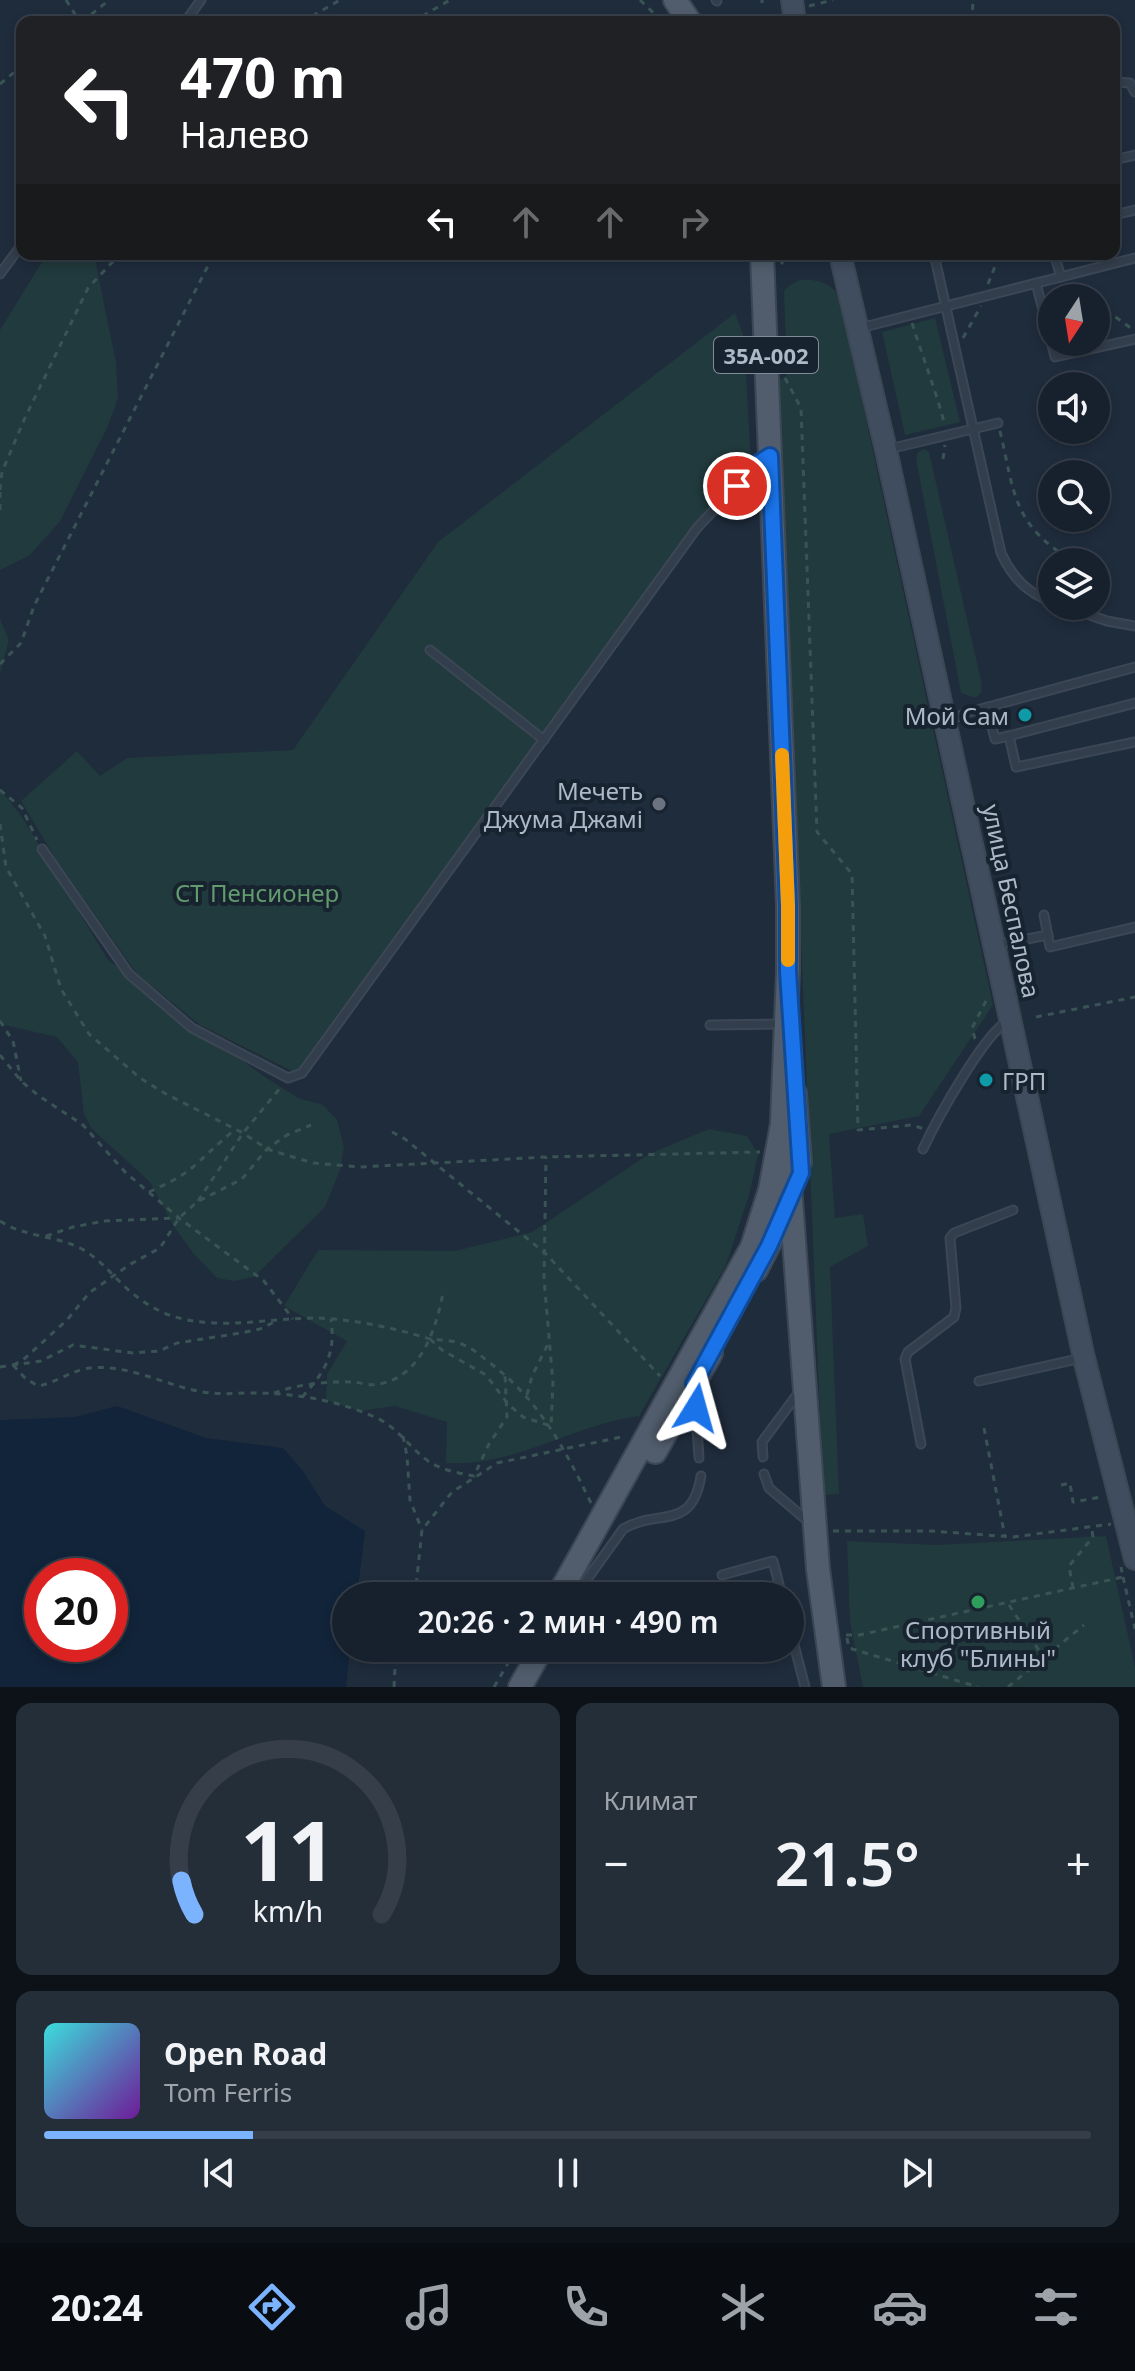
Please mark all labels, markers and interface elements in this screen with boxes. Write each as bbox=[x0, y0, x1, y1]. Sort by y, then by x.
text: 470 m bbox=[180, 38, 345, 114]
icon: left bbox=[48, 48, 152, 152]
text: Налево bbox=[180, 110, 309, 159]
icon: left bbox=[420, 200, 464, 244]
icon: ahead bbox=[504, 200, 548, 244]
icon: ahead bbox=[588, 200, 632, 244]
icon: right bbox=[672, 200, 716, 244]
north arrow bbox=[1038, 284, 1110, 356]
map controls bbox=[1038, 284, 1110, 620]
road number: 35А-002 bbox=[714, 337, 818, 373]
button: sound bbox=[1038, 372, 1110, 444]
pin bbox=[703, 452, 771, 520]
button: search bbox=[1038, 460, 1110, 532]
icon: arrive bbox=[715, 464, 759, 508]
button: layers bbox=[1038, 548, 1110, 620]
place label: Мой Сам bbox=[905, 699, 1009, 732]
marker: Мой Сам bbox=[1016, 706, 1034, 724]
place label: Мечеть Джума Джамі bbox=[484, 774, 643, 835]
marker: Мечеть Джума Джамі bbox=[650, 795, 668, 813]
street label: улица Беспалова bbox=[975, 801, 1049, 1001]
park label: СТ Пенсионер bbox=[175, 876, 339, 909]
place label: ГРП bbox=[1002, 1064, 1046, 1097]
marker: ГРП bbox=[977, 1071, 995, 1089]
position arrow bbox=[654, 1366, 738, 1450]
speed limit sign: 20 bbox=[24, 1558, 128, 1662]
marker: Спортивный клуб "Блины" bbox=[969, 1593, 987, 1611]
text: 20:26 · 2 мин · 490 m bbox=[418, 1601, 718, 1642]
place label: Спортивный клуб "Блины" bbox=[900, 1613, 1056, 1674]
text: Климат bbox=[604, 1782, 697, 1818]
text: 11 bbox=[240, 1792, 335, 1905]
text: 21.5° bbox=[775, 1822, 920, 1904]
text: − bbox=[604, 1833, 629, 1893]
text: + bbox=[1066, 1833, 1091, 1893]
text: km/h bbox=[253, 1891, 323, 1930]
text: Open Road bbox=[164, 2033, 327, 2074]
text: Tom Ferris bbox=[164, 2074, 292, 2110]
icon: previous bbox=[197, 2151, 241, 2195]
icon: pause bbox=[546, 2151, 590, 2195]
icon: next bbox=[895, 2151, 939, 2195]
icon: directions bbox=[244, 2279, 300, 2335]
icon: music bbox=[401, 2279, 457, 2335]
icon: phone bbox=[558, 2279, 614, 2335]
icon: climate bbox=[715, 2279, 771, 2335]
icon: car bbox=[872, 2279, 928, 2335]
icon: filters bbox=[1028, 2279, 1084, 2335]
text: 20:24 bbox=[50, 2283, 143, 2332]

